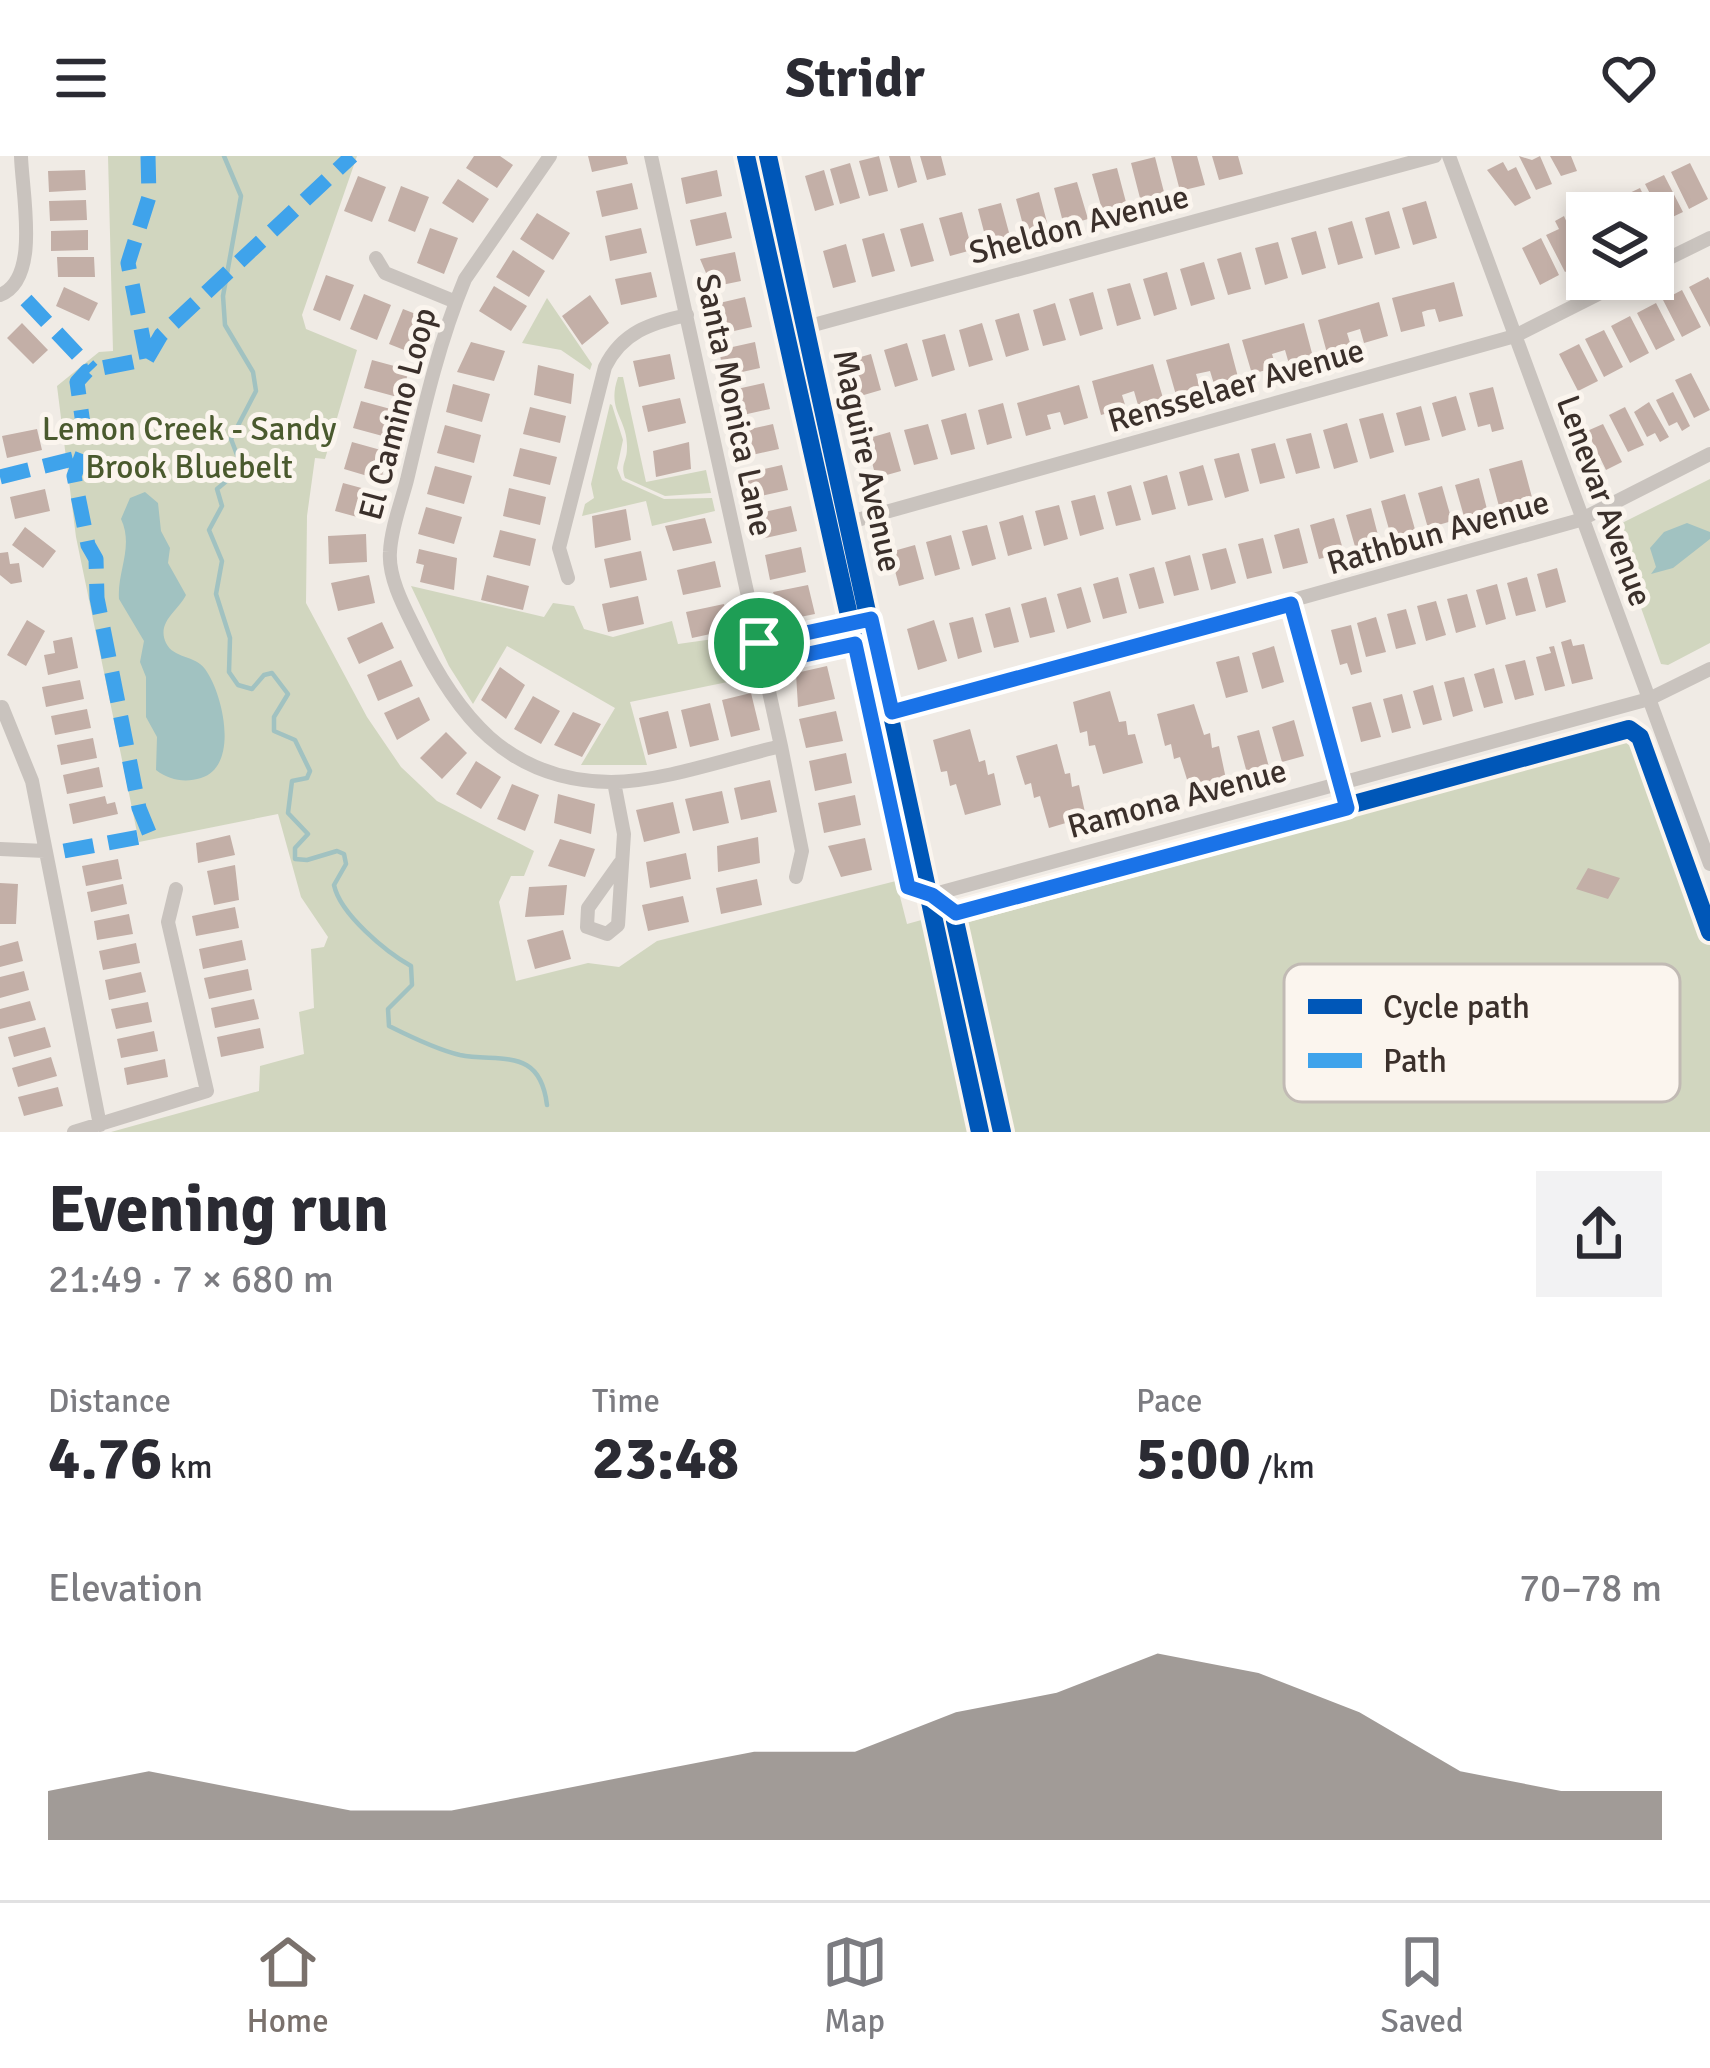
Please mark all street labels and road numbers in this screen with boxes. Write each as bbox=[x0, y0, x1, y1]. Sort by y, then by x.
street label: Sheldon Avenue bbox=[965, 176, 1193, 274]
street label: Santa Monica Lane bbox=[686, 270, 782, 540]
street label: El Camino Loop bbox=[350, 303, 446, 525]
street label: Rensselaer Avenue bbox=[1103, 330, 1369, 442]
street label: Maguire Avenue bbox=[823, 346, 911, 576]
street label: Lenevar Avenue bbox=[1547, 390, 1661, 612]
street label: Rathbun Avenue bbox=[1322, 482, 1554, 584]
street label: Ramona Avenue bbox=[1063, 750, 1291, 848]

